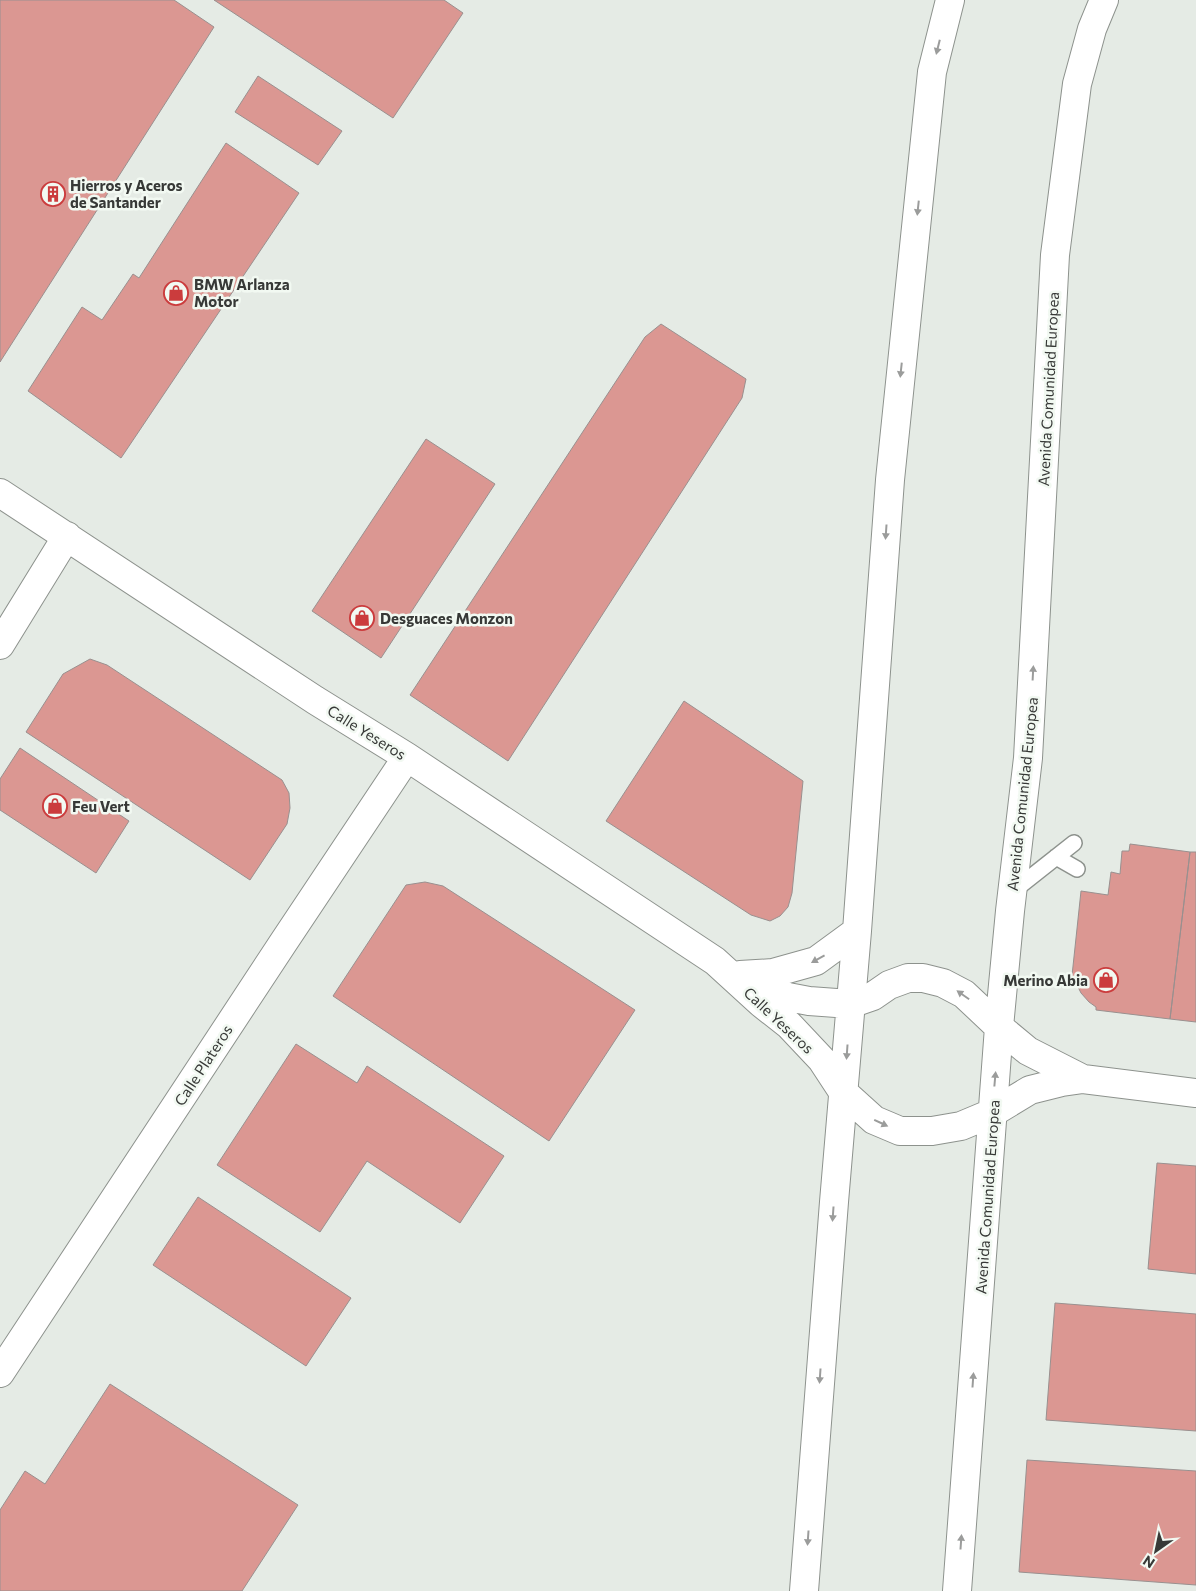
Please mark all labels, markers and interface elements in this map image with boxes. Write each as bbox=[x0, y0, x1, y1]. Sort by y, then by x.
one-way arrow bbox=[934, 40, 942, 55]
place label: Hierros y Aceros de Santander bbox=[70, 176, 183, 211]
building icon: Hierros y Aceros de Santander bbox=[40, 181, 66, 207]
one-way arrow bbox=[914, 201, 922, 217]
place label: BMW Arlanza Motor bbox=[194, 275, 290, 310]
shop icon: BMW Arlanza Motor bbox=[163, 280, 189, 306]
street label: Avenida Comunidad Europea bbox=[1034, 291, 1062, 487]
one-way arrow bbox=[897, 362, 905, 378]
one-way arrow bbox=[882, 524, 890, 540]
shop icon: Desguaces Monzon bbox=[349, 605, 375, 631]
place label: Desguaces Monzon bbox=[380, 609, 513, 627]
one-way arrow bbox=[1029, 665, 1037, 681]
street label: Avenida Comunidad Europea bbox=[1003, 696, 1041, 892]
street label: Calle Yeseros bbox=[325, 701, 410, 763]
shop icon: Feu Vert bbox=[42, 793, 68, 819]
place label: Feu Vert bbox=[72, 797, 130, 815]
one-way arrow bbox=[810, 955, 825, 963]
shop icon: Merino Abia bbox=[1093, 967, 1119, 993]
place label: Merino Abia bbox=[1003, 971, 1088, 989]
street label: Calle Yeseros bbox=[740, 983, 818, 1057]
one-way arrow bbox=[956, 990, 970, 1000]
street label: Calle Plateros bbox=[170, 1021, 236, 1109]
one-way arrow bbox=[843, 1044, 851, 1060]
one-way arrow bbox=[992, 1070, 1000, 1086]
street label: Avenida Comunidad Europea bbox=[971, 1099, 1003, 1295]
one-way arrow bbox=[874, 1119, 888, 1127]
one-way arrow bbox=[828, 1206, 836, 1222]
one-way arrow bbox=[816, 1368, 824, 1384]
one-way arrow bbox=[970, 1372, 978, 1388]
north arrow bbox=[1131, 1526, 1181, 1576]
one-way arrow bbox=[803, 1530, 811, 1546]
one-way arrow bbox=[957, 1534, 965, 1550]
text: N bbox=[1140, 1552, 1158, 1572]

